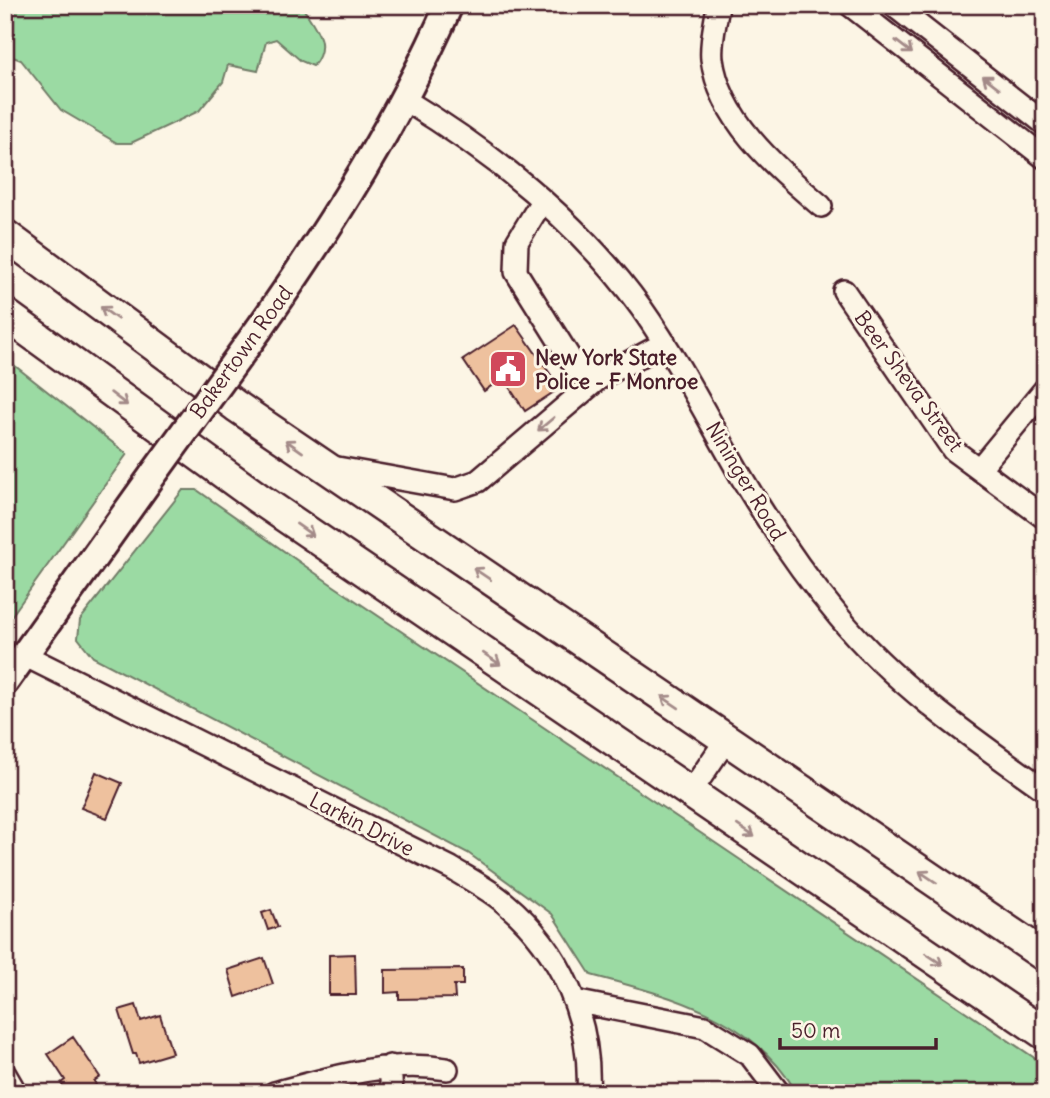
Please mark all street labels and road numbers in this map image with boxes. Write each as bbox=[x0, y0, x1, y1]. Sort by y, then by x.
street label: Bakertown Road bbox=[184, 280, 298, 424]
street label: Beer Sheva Street bbox=[849, 305, 969, 457]
street label: Nininger Road bbox=[700, 417, 792, 545]
street label: Larkin Drive bbox=[305, 786, 419, 862]

